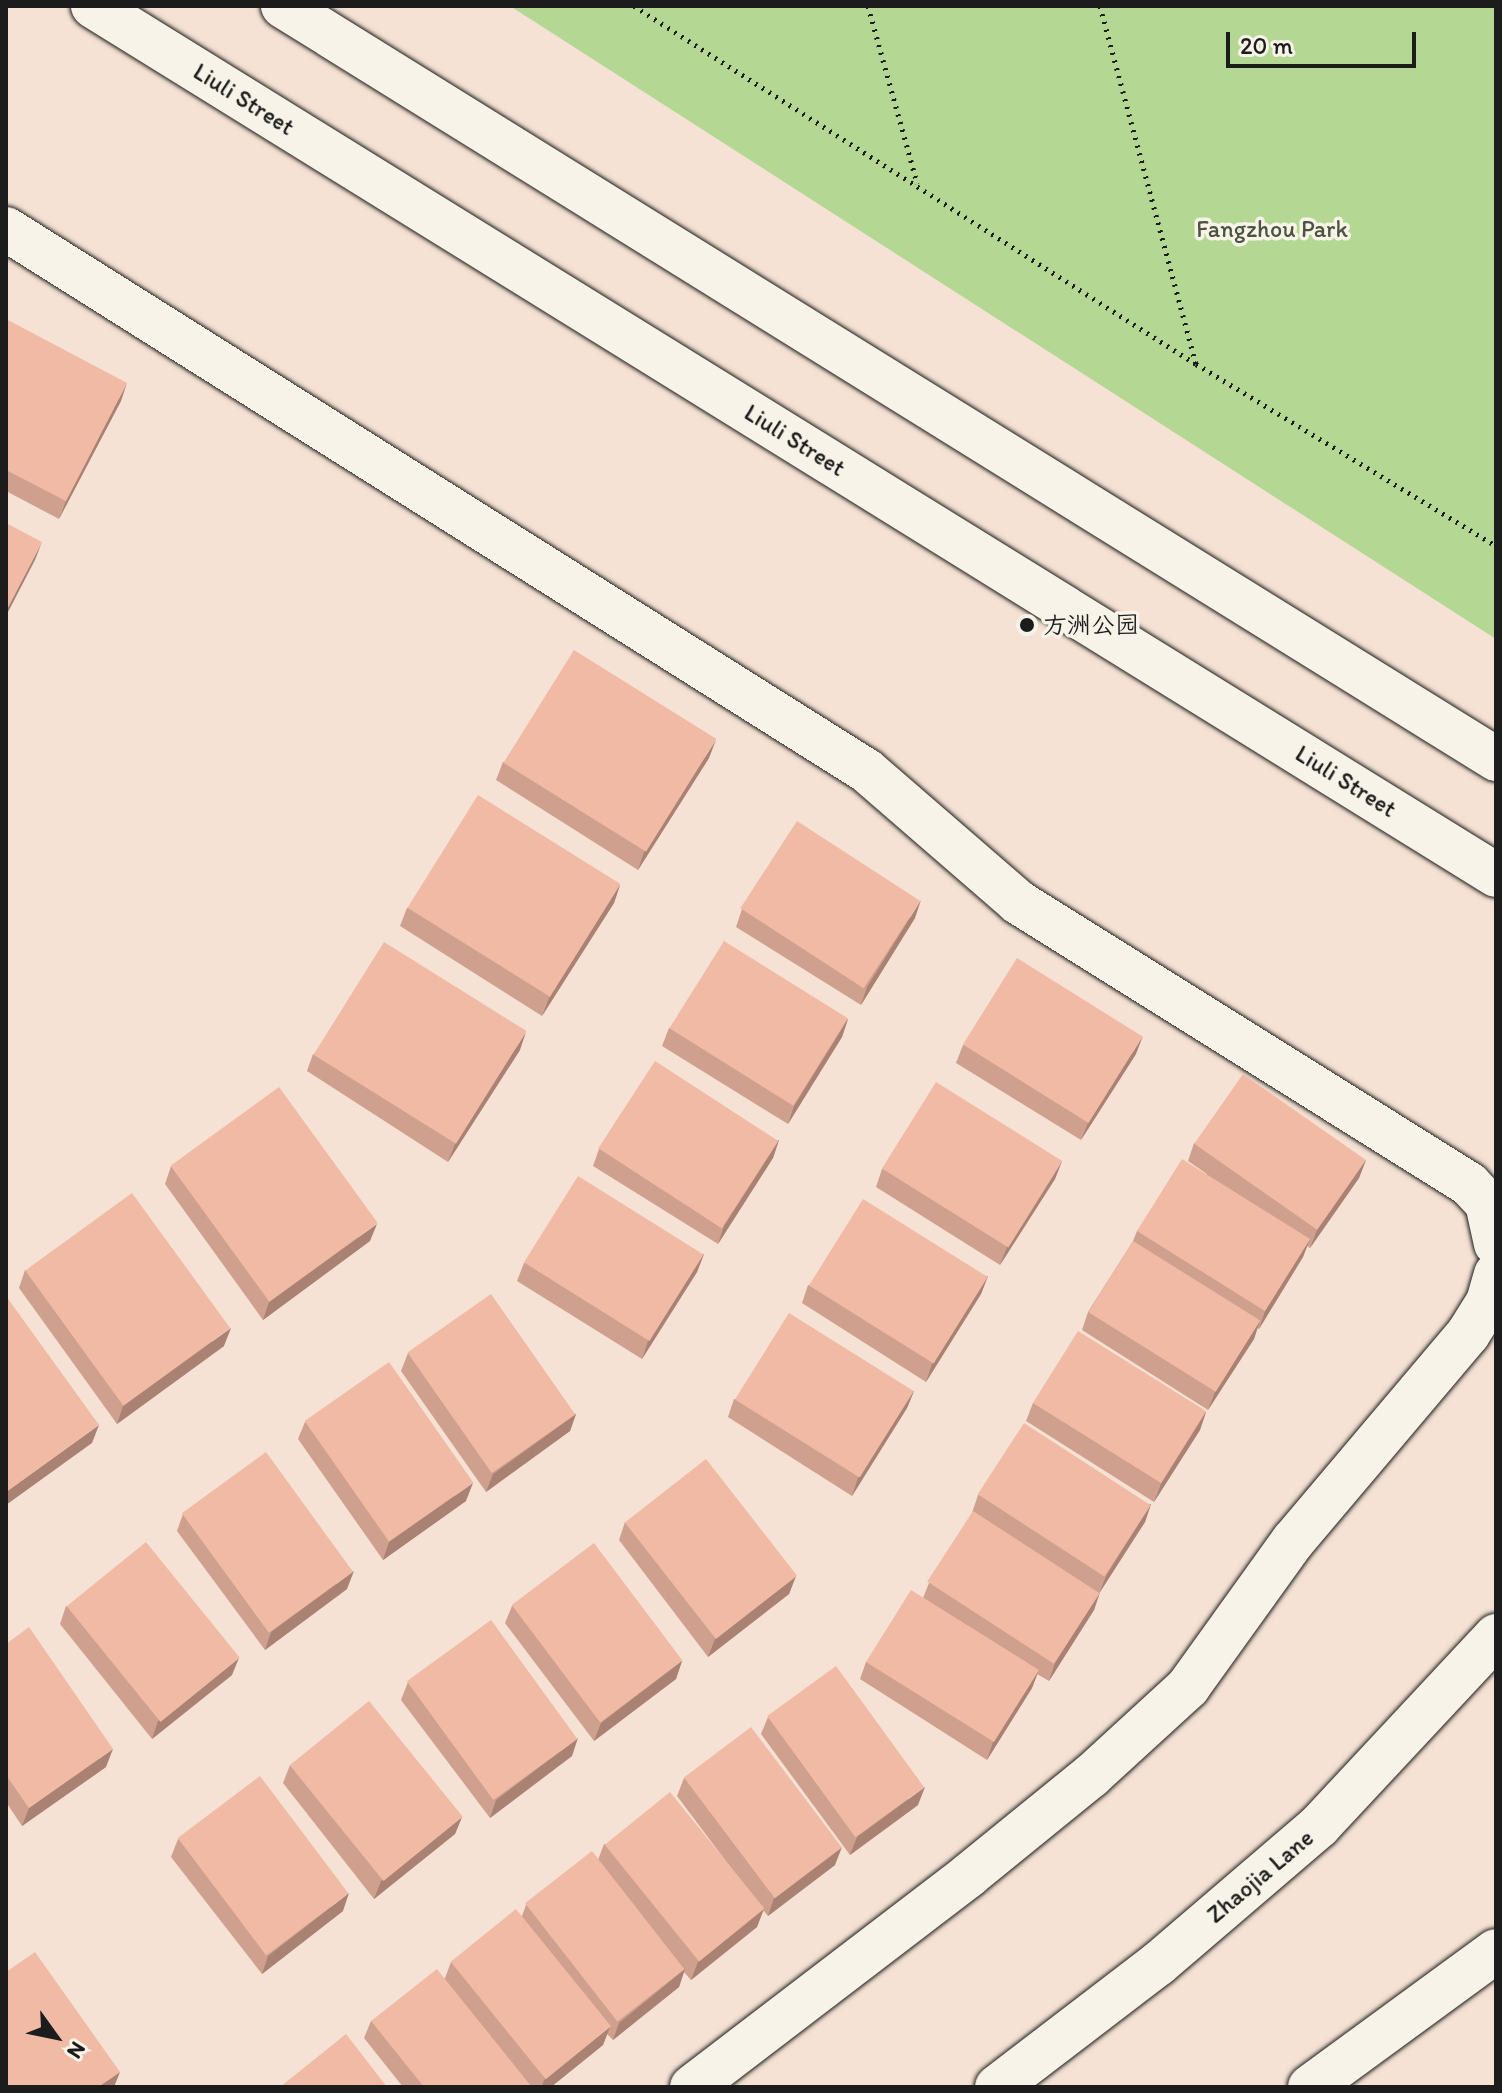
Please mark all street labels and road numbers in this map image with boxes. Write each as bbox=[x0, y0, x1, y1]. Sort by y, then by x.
street label: Liuli Street bbox=[188, 57, 300, 141]
street label: Liuli Street bbox=[739, 398, 851, 482]
street label: Liuli Street bbox=[1290, 739, 1402, 823]
street label: Zhaojia Lane bbox=[1201, 1823, 1319, 1929]

